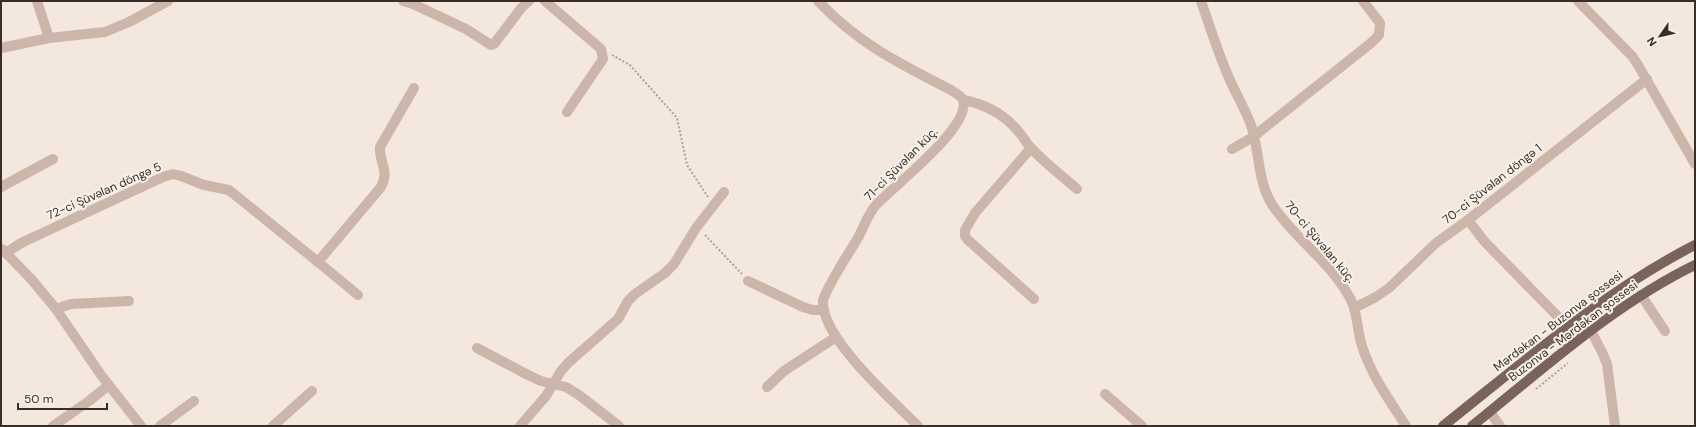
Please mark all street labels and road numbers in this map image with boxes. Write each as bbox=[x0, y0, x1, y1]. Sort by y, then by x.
street label: 71-ci Şüvəlan küç. bbox=[861, 124, 941, 204]
street label: 70-ci Şüvəlan döngə 1 bbox=[1439, 140, 1545, 228]
street label: 72-ci Şüvəlan döngə 5 bbox=[44, 159, 164, 223]
street label: 70-ci Şüvəlan küç. bbox=[1281, 198, 1359, 286]
street label: Mərdəkan - Buzonva şossesi bbox=[1490, 267, 1626, 375]
street label: Buzonva - Mərdəkan şossesi bbox=[1505, 277, 1641, 385]

